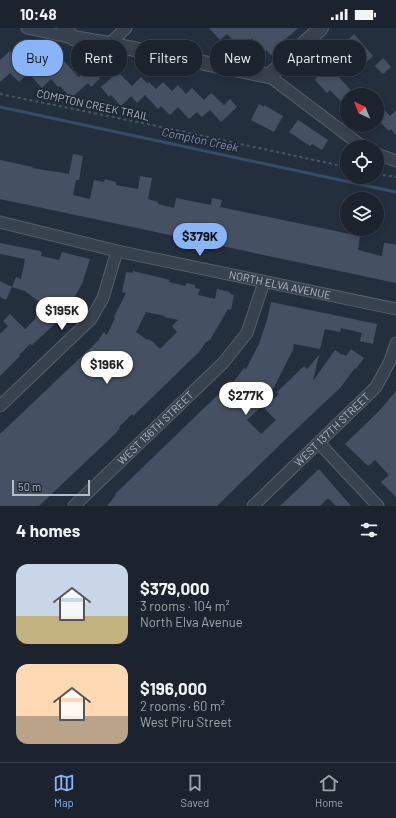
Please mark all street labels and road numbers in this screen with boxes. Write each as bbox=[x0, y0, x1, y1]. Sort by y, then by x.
street label: COMPTON CREEK TRAIL bbox=[36, 86, 151, 123]
street label: NORTH ELVA AVENUE bbox=[228, 267, 333, 301]
street label: WEST 136TH STREET bbox=[114, 388, 196, 467]
street label: WEST 137TH STREET bbox=[291, 390, 372, 469]

